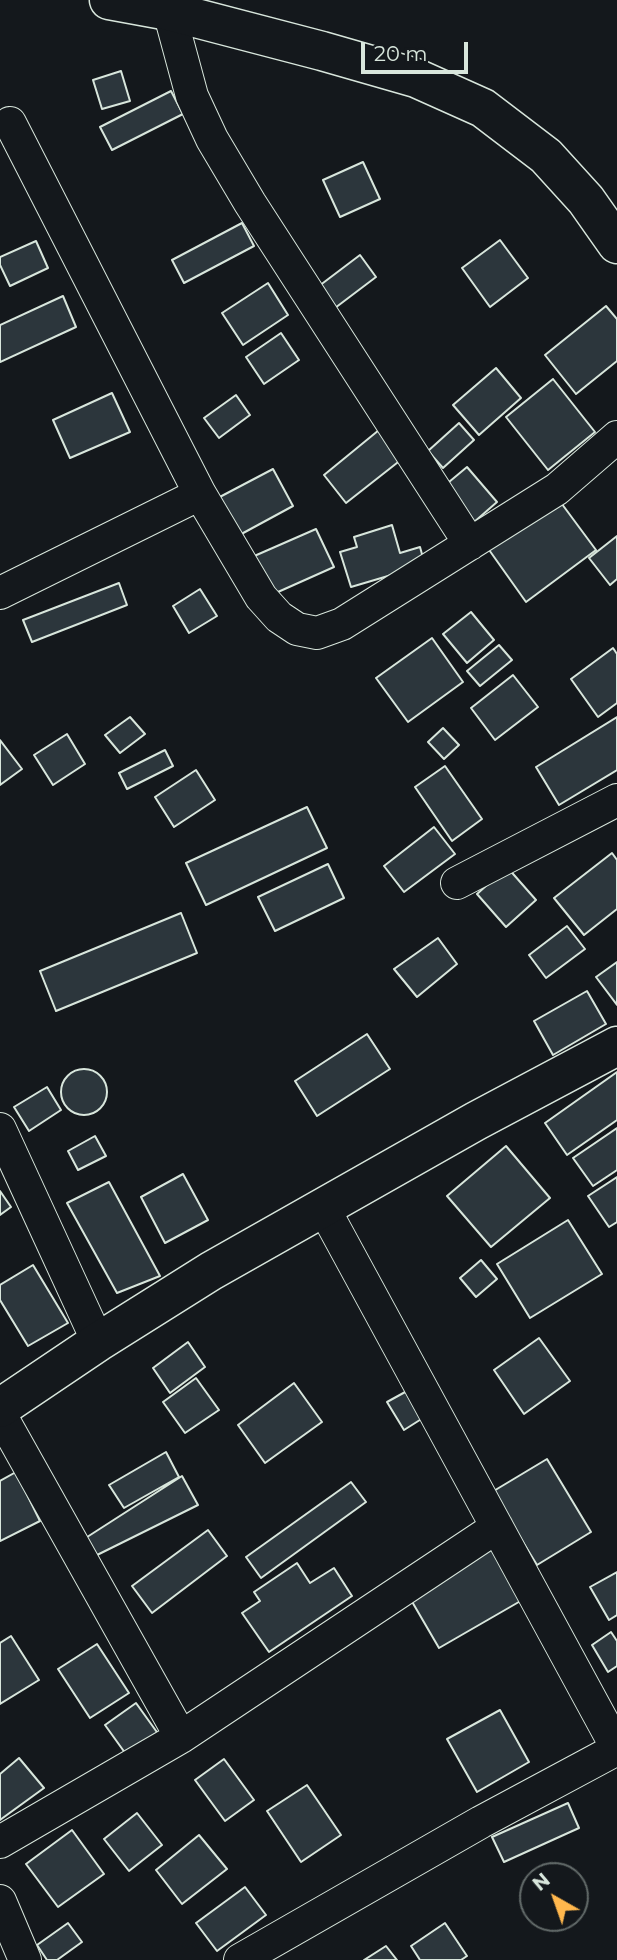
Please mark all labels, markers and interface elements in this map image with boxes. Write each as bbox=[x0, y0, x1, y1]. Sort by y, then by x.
scale bar bbox=[365, 28, 472, 72]
text: 20 m bbox=[374, 41, 428, 66]
north arrow bbox=[519, 1862, 589, 1932]
text: N bbox=[528, 1868, 555, 1896]

